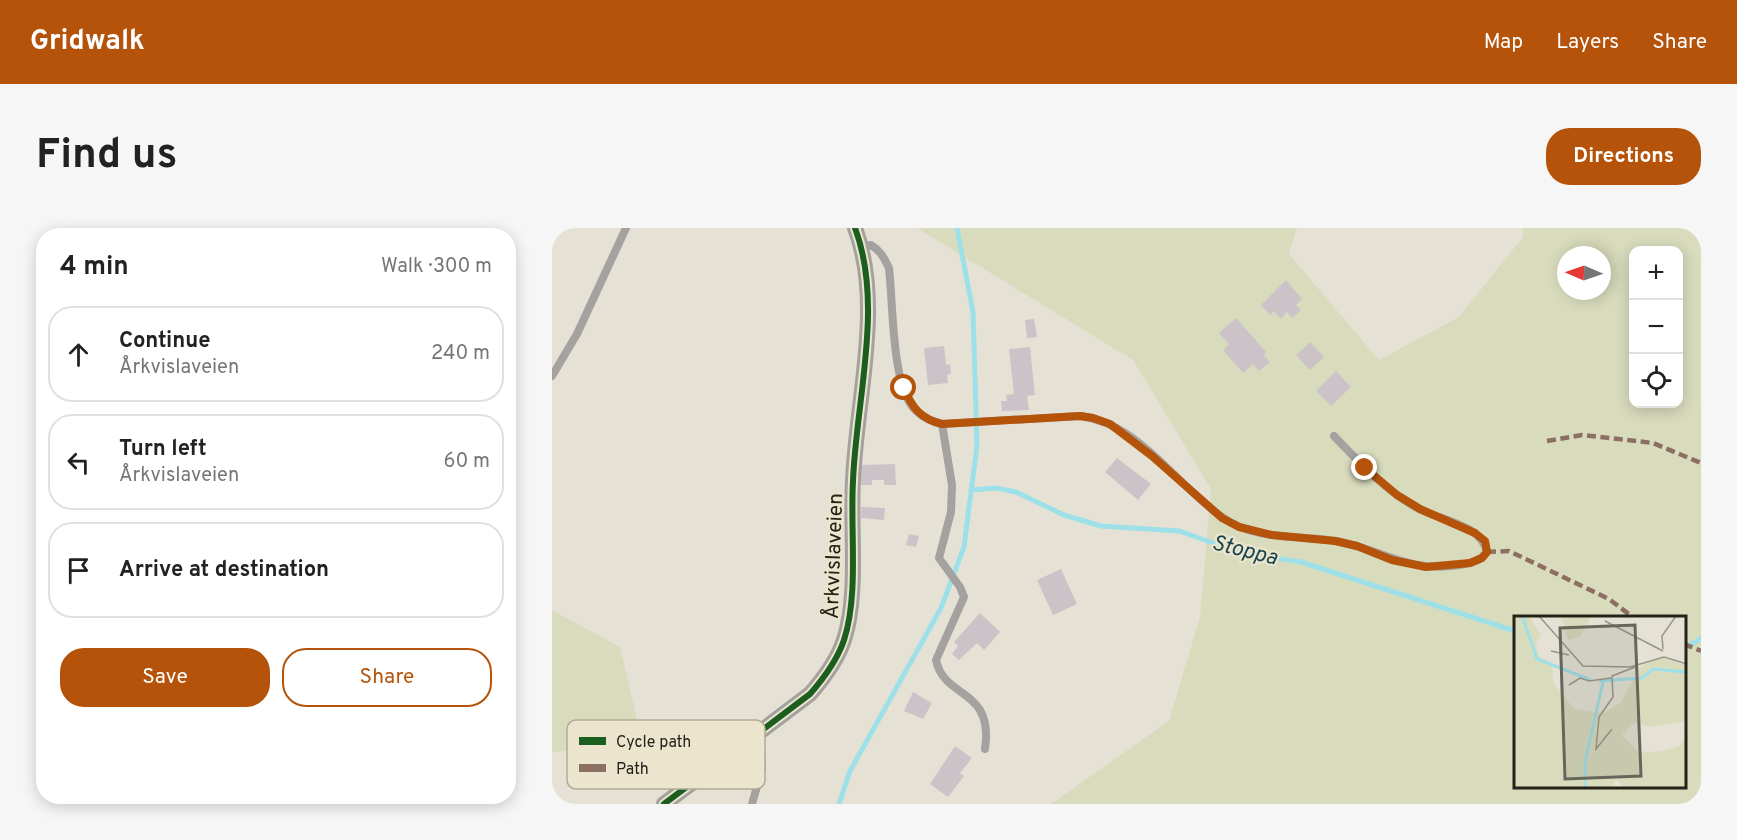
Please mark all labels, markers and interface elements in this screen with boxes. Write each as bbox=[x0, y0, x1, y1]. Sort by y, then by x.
text: Gridwalk bbox=[30, 24, 145, 60]
text: Map bbox=[1484, 29, 1523, 56]
text: Layers bbox=[1556, 29, 1619, 56]
text: Share bbox=[1652, 29, 1707, 56]
button: Directions bbox=[1546, 128, 1701, 185]
text: Find us bbox=[36, 130, 177, 183]
north arrow bbox=[1557, 246, 1611, 300]
map controls bbox=[1629, 246, 1683, 408]
button: + bbox=[1629, 246, 1683, 300]
text: 4 min bbox=[60, 251, 129, 284]
text: Walk · 300 m bbox=[381, 254, 492, 280]
button: − bbox=[1629, 300, 1683, 354]
text: Continue bbox=[119, 328, 210, 355]
icon: ahead bbox=[62, 338, 95, 371]
text: 240 m bbox=[431, 341, 490, 367]
button: locate bbox=[1629, 354, 1683, 408]
text: Årkvislaveien bbox=[119, 355, 239, 381]
route start bbox=[890, 374, 916, 400]
text: Turn left bbox=[119, 436, 207, 463]
icon: left bbox=[62, 446, 95, 479]
text: 60 m bbox=[444, 449, 490, 475]
route end bbox=[1351, 454, 1377, 480]
text: Årkvislaveien bbox=[119, 463, 239, 489]
street label: Årkvislaveien bbox=[819, 493, 850, 620]
water label: Stoppa bbox=[1209, 530, 1281, 573]
icon: arrive bbox=[62, 554, 95, 587]
text: Arrive at destination bbox=[119, 557, 329, 584]
inset map bbox=[1514, 616, 1686, 789]
button: Save bbox=[60, 648, 270, 707]
button: Share bbox=[282, 648, 492, 707]
legend bbox=[567, 720, 765, 789]
text: Cycle path bbox=[616, 733, 691, 753]
text: Path bbox=[616, 760, 649, 780]

